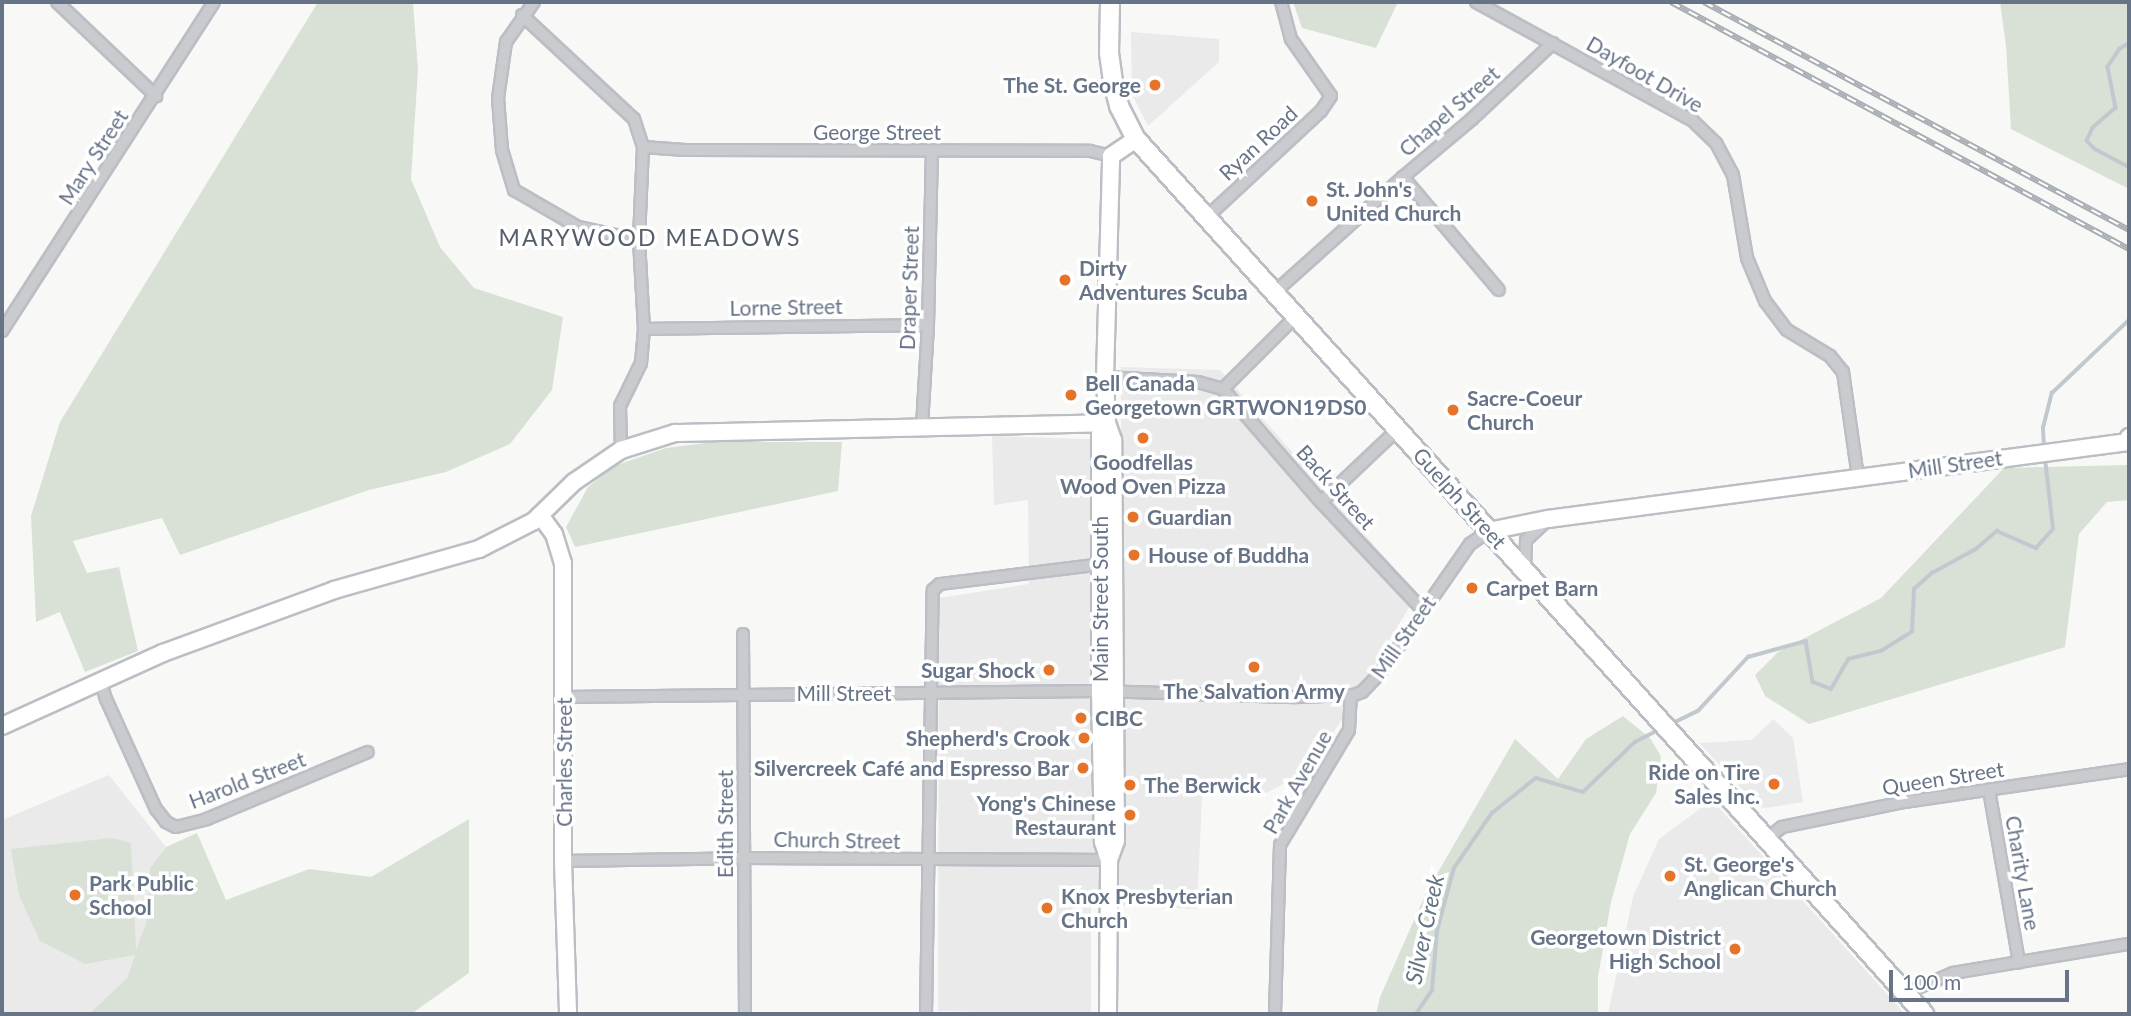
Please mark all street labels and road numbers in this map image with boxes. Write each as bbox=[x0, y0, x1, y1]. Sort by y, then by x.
street label: Dayfoot Drive bbox=[1582, 31, 1708, 117]
street label: Chapel Street bbox=[1394, 61, 1504, 161]
street label: Ryan Road bbox=[1214, 101, 1302, 185]
street label: Mary Street bbox=[53, 105, 133, 209]
street label: George Street bbox=[813, 119, 941, 145]
street label: Draper Street bbox=[894, 225, 924, 351]
street label: Lorne Street bbox=[729, 293, 843, 321]
street label: Back Street bbox=[1291, 439, 1381, 535]
street label: Guelph Street bbox=[1408, 442, 1512, 554]
street label: Mill Street bbox=[1906, 445, 2004, 483]
street label: Main Street South bbox=[1087, 516, 1113, 682]
street label: Mill Street bbox=[1365, 591, 1441, 683]
street label: Mill Street bbox=[797, 680, 891, 706]
street label: Charles Street bbox=[551, 697, 577, 827]
street label: Park Avenue bbox=[1257, 726, 1337, 838]
street label: Harold Street bbox=[185, 746, 309, 814]
street label: Queen Street bbox=[1880, 756, 2006, 800]
street label: Edith Street bbox=[712, 770, 738, 878]
street label: Charity Lane bbox=[2000, 813, 2046, 933]
street label: Church Street bbox=[773, 826, 901, 854]

